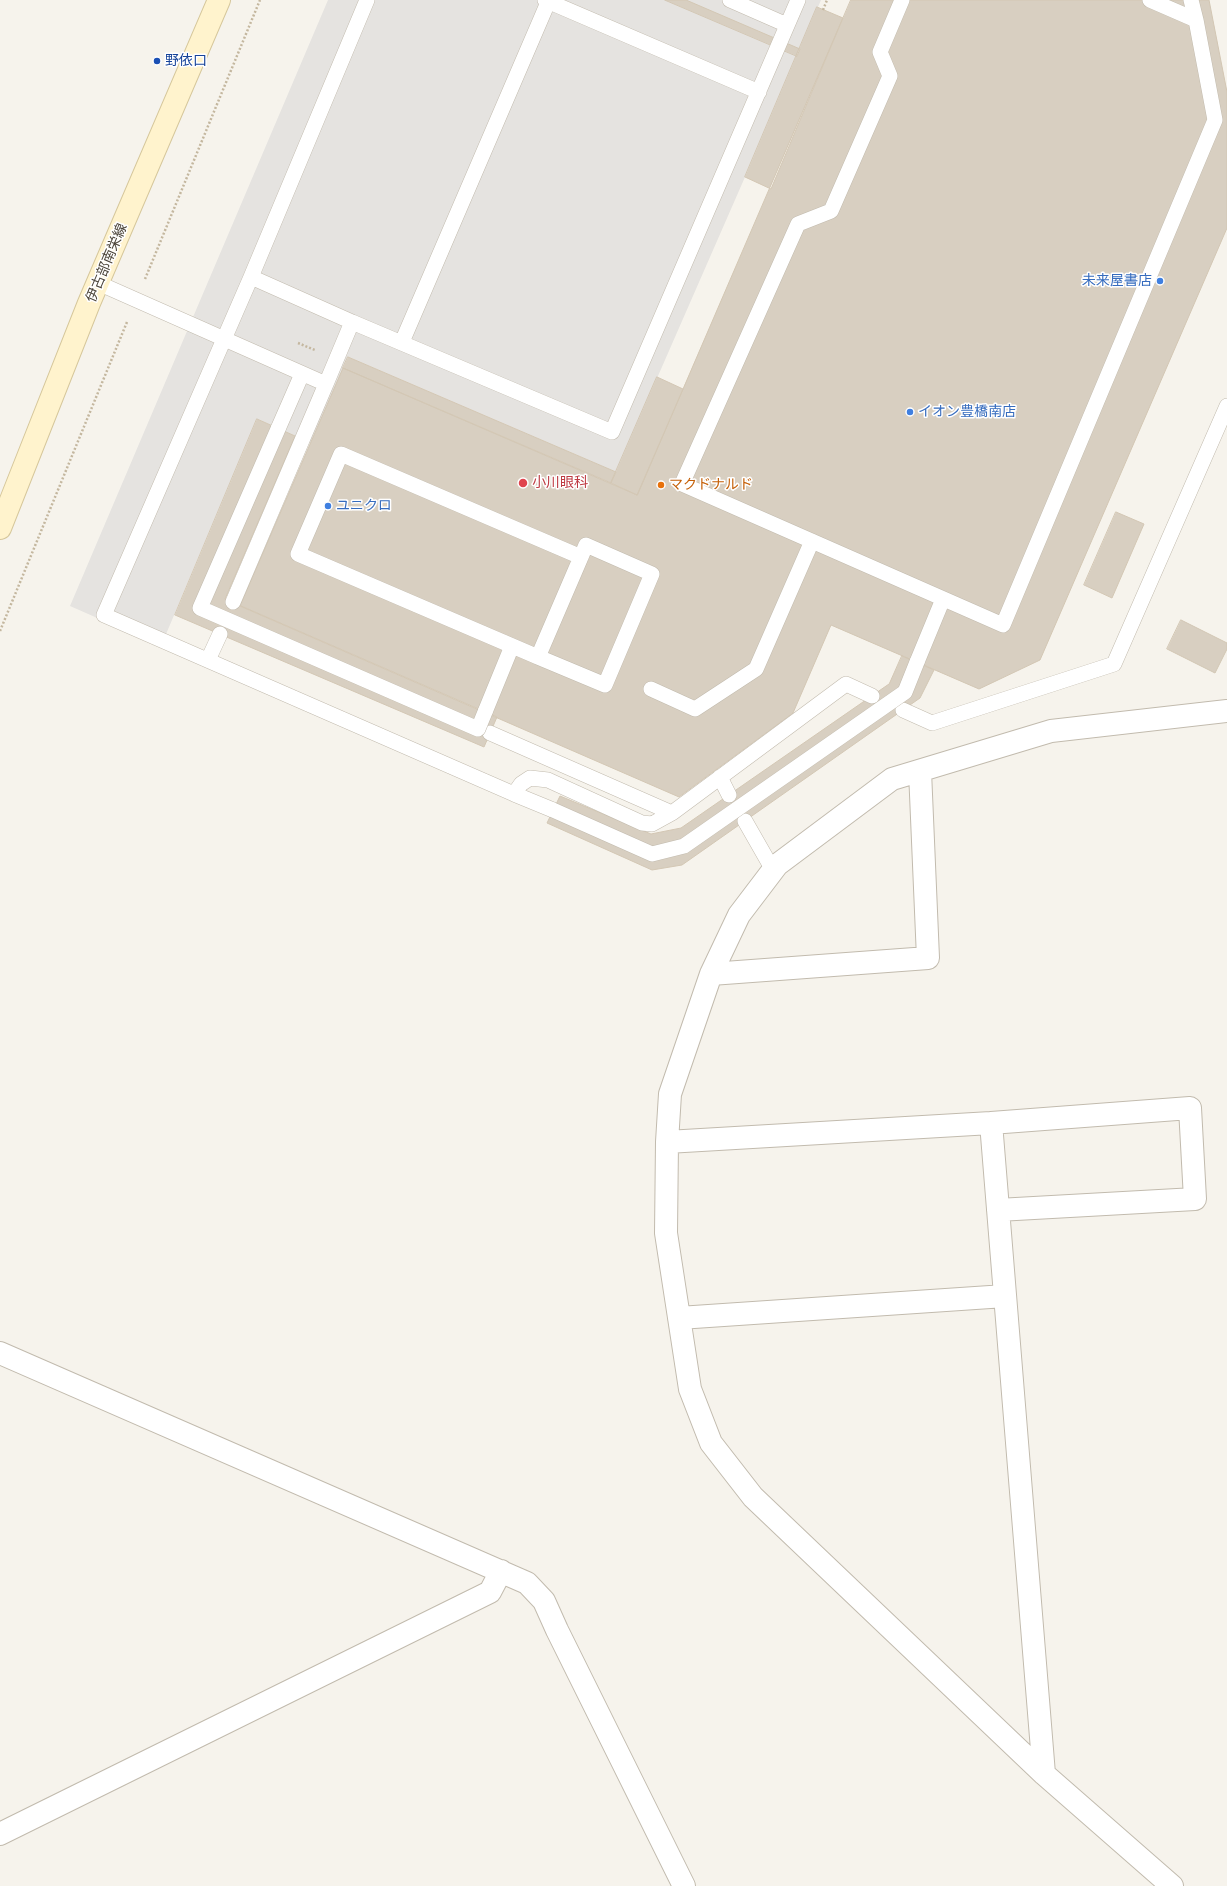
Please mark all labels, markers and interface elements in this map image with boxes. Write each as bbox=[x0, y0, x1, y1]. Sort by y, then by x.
place label: 野依口 bbox=[165, 53, 207, 69]
marker: 野依口 bbox=[152, 56, 162, 66]
street label: 伊古部南栄線 bbox=[83, 221, 131, 305]
place label: 未来屋書店 bbox=[1082, 273, 1152, 289]
marker: 未来屋書店 bbox=[1155, 276, 1165, 286]
place label: イオン豊橋南店 bbox=[918, 404, 1016, 420]
marker: イオン豊橋南店 bbox=[905, 407, 915, 417]
place label: 小川眼科 bbox=[532, 475, 588, 491]
marker: 小川眼科 bbox=[517, 477, 529, 489]
place label: マクドナルド bbox=[669, 477, 753, 493]
marker: マクドナルド bbox=[656, 480, 666, 490]
place label: ユニクロ bbox=[336, 498, 392, 514]
marker: ユニクロ bbox=[323, 501, 333, 511]

